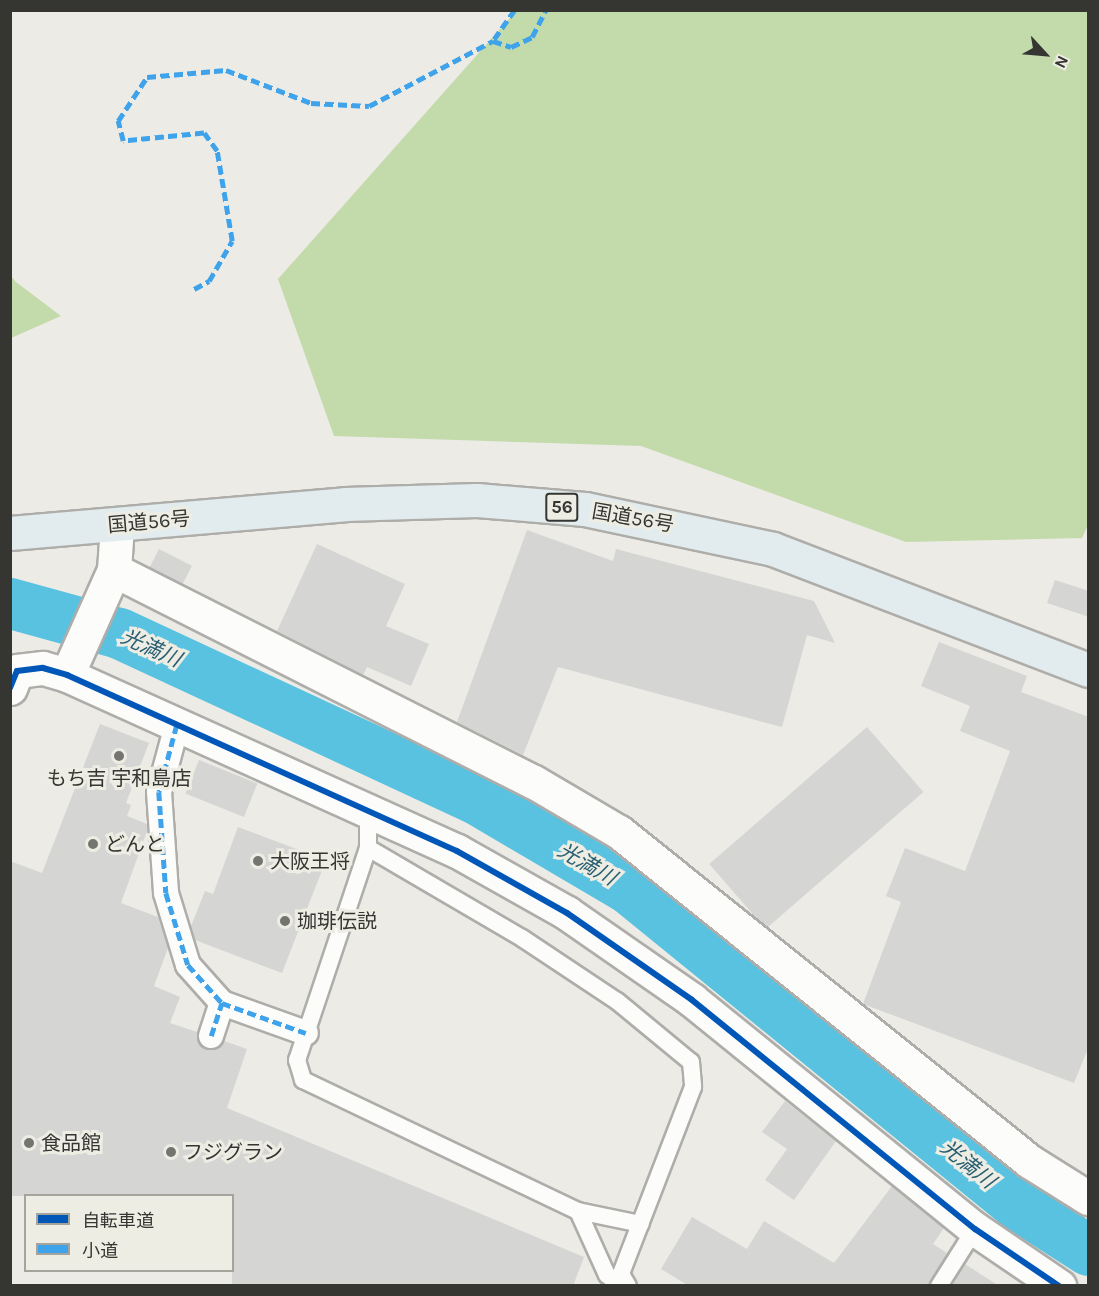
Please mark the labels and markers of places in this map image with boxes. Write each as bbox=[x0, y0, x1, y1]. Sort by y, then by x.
marker: もち吉 宇和島店 bbox=[112, 749, 126, 763]
place label: もち吉 宇和島店 bbox=[47, 766, 191, 790]
place label: どんと bbox=[105, 832, 165, 856]
marker: どんと bbox=[86, 837, 100, 851]
place label: 大阪王将 bbox=[270, 849, 350, 873]
marker: 大阪王将 bbox=[251, 854, 265, 868]
place label: 珈琲伝説 bbox=[297, 909, 377, 933]
marker: 珈琲伝説 bbox=[278, 914, 292, 928]
place label: 食品館 bbox=[41, 1131, 101, 1155]
marker: 食品館 bbox=[22, 1136, 36, 1150]
place label: フジグラン bbox=[183, 1140, 283, 1164]
marker: フジグラン bbox=[164, 1145, 178, 1159]

